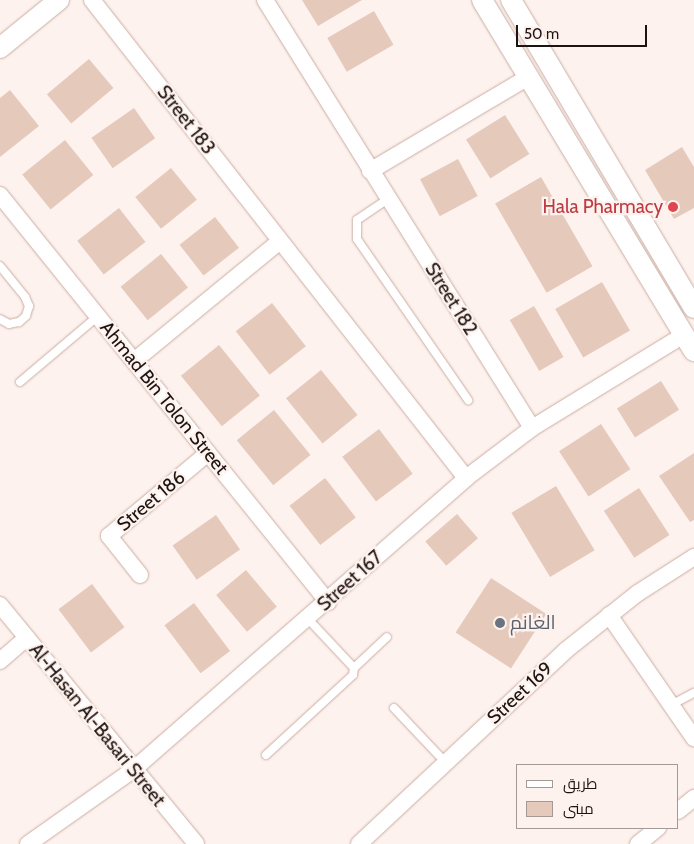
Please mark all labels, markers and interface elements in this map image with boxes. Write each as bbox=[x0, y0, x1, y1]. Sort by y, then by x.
scale bar bbox=[519, 15, 650, 47]
text: 50 m bbox=[524, 25, 559, 43]
street label: Street 183 bbox=[152, 81, 220, 159]
place label: Hala Pharmacy bbox=[543, 196, 663, 218]
marker: Hala Pharmacy bbox=[667, 201, 679, 213]
street label: Street 182 bbox=[420, 259, 482, 339]
street label: Ahmad Bin Tolon Street bbox=[95, 317, 233, 479]
street label: Street 186 bbox=[112, 466, 190, 536]
street label: Street 167 bbox=[313, 546, 387, 616]
place label: الغانم bbox=[510, 612, 556, 634]
marker: الغانم bbox=[494, 617, 506, 629]
street label: Al-Hasan Al-Basari Street bbox=[24, 639, 170, 811]
street label: Street 169 bbox=[483, 657, 557, 729]
legend bbox=[516, 764, 679, 829]
text: طريق bbox=[563, 775, 597, 793]
text: مبنى bbox=[563, 800, 594, 818]

